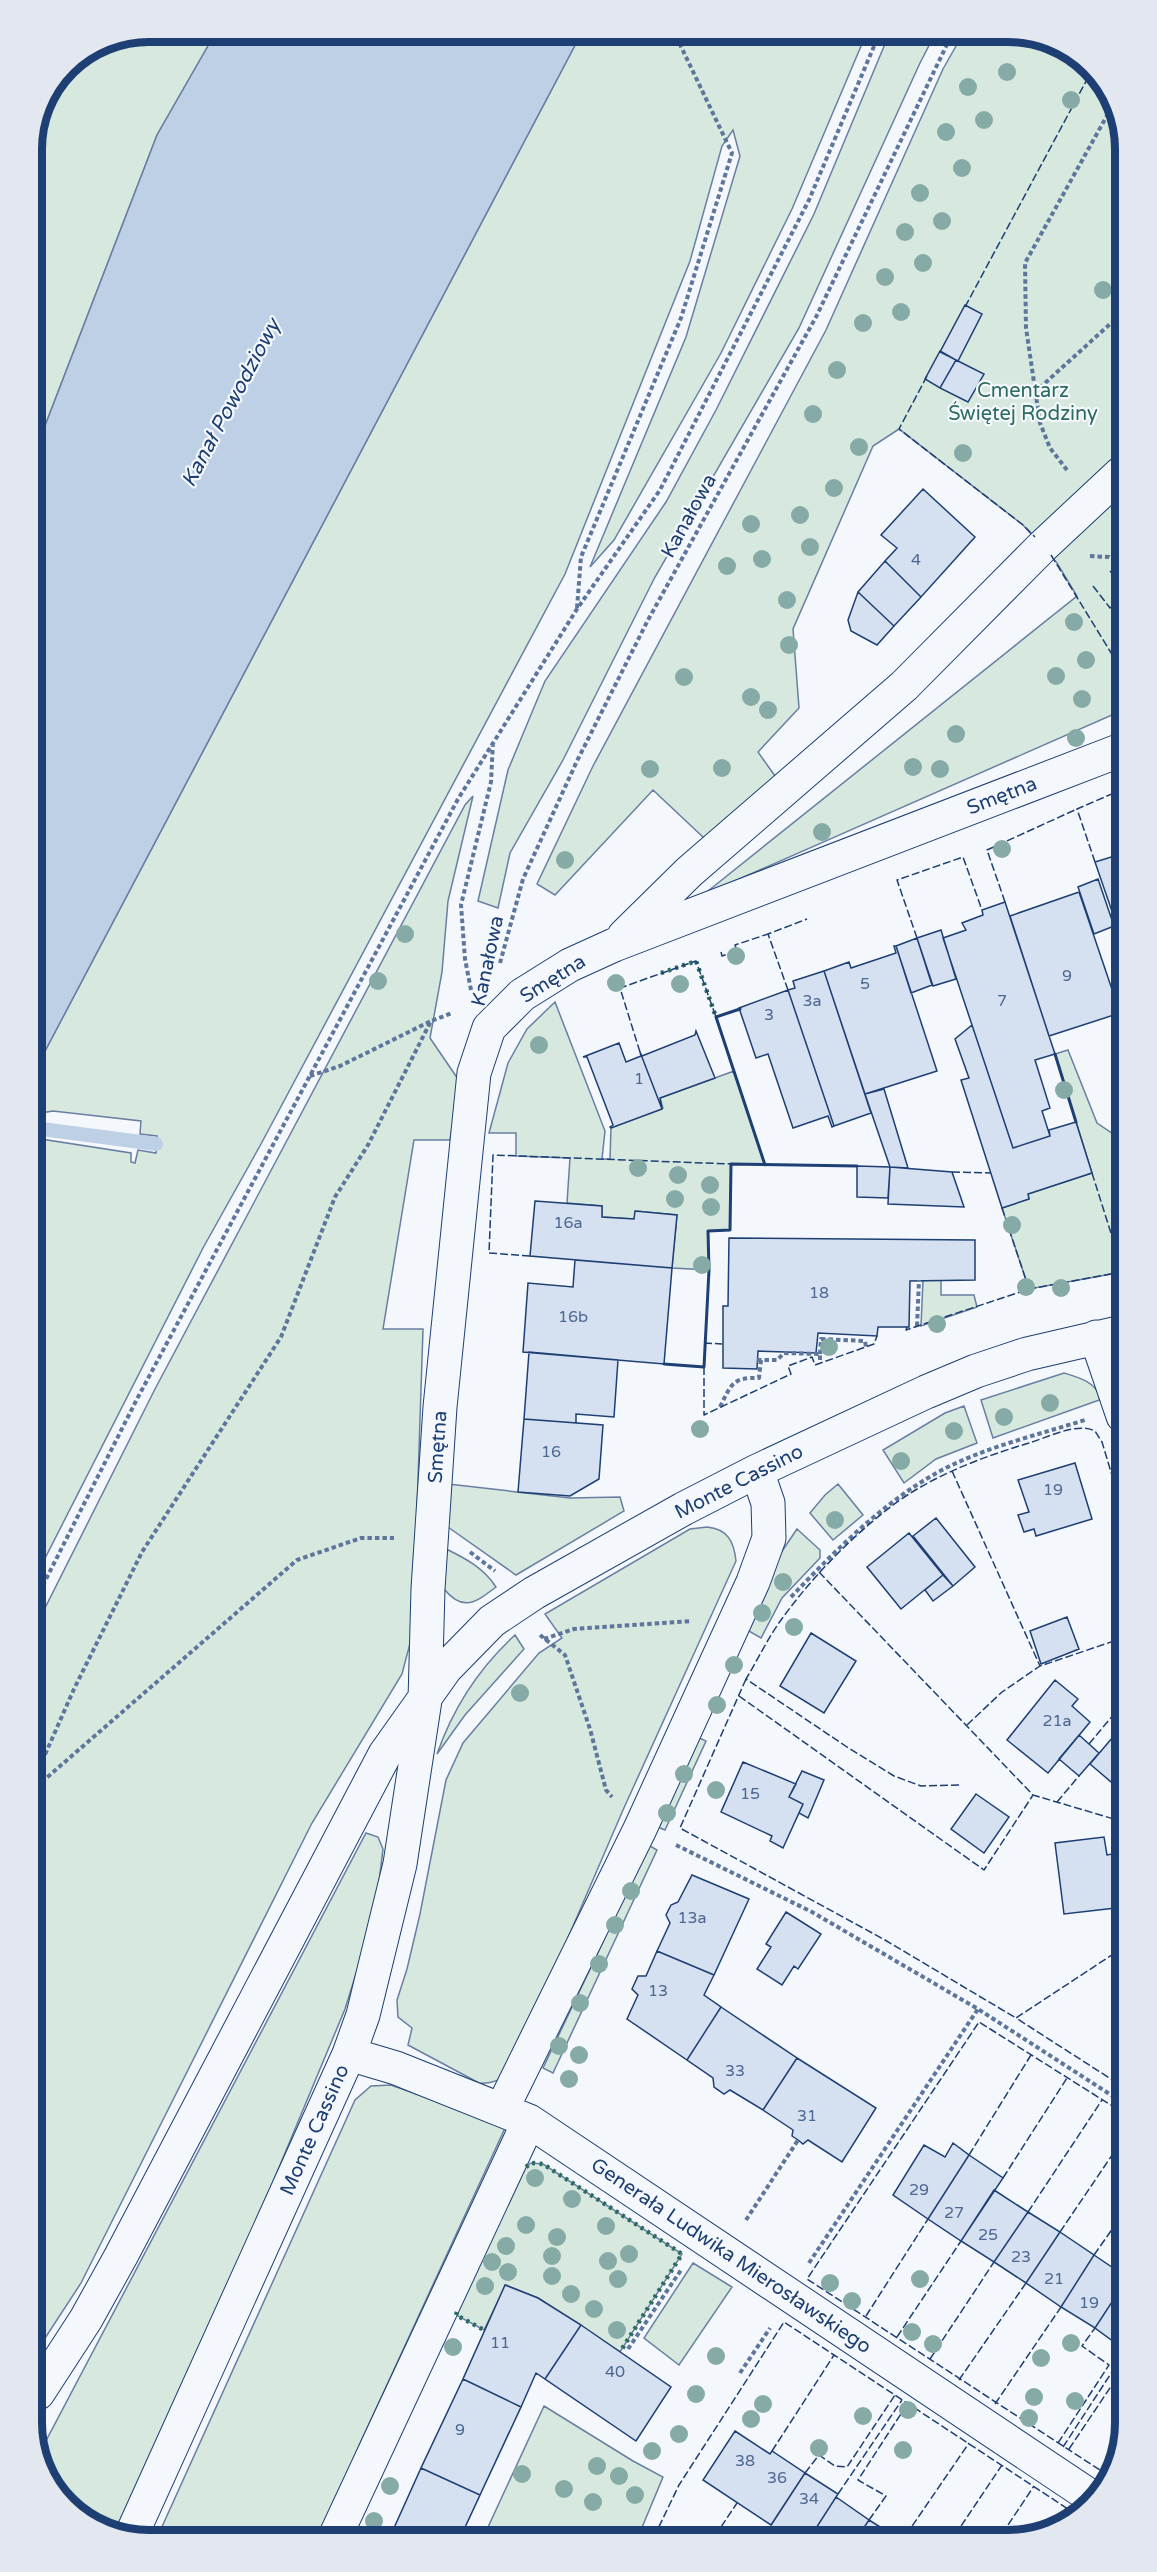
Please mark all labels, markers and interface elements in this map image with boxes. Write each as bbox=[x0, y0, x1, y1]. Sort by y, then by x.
water label: Kanał Powodziowy bbox=[176, 312, 287, 491]
park label: Cmentarz Świętej Rodziny bbox=[948, 379, 1098, 426]
street label: Kanałowa bbox=[656, 470, 722, 562]
house number: 4 bbox=[911, 550, 921, 570]
street label: Smętna bbox=[964, 772, 1040, 820]
street label: Kanałowa bbox=[467, 913, 509, 1009]
street label: Smętna bbox=[516, 950, 590, 1008]
house number: 9 bbox=[1062, 966, 1072, 986]
house number: 5 bbox=[860, 974, 870, 994]
house number: 3a bbox=[802, 991, 822, 1011]
house number: 7 bbox=[997, 991, 1007, 1011]
house number: 3 bbox=[764, 1005, 774, 1025]
house number: 1 bbox=[634, 1069, 644, 1089]
house number: 16a bbox=[553, 1213, 583, 1233]
house number: 18 bbox=[809, 1283, 829, 1303]
house number: 16b bbox=[558, 1307, 588, 1327]
street label: Smętna bbox=[423, 1410, 453, 1484]
street label: Monte Cassino bbox=[671, 1439, 807, 1525]
house number: 16 bbox=[541, 1442, 561, 1462]
house number: 19 bbox=[1043, 1480, 1063, 1500]
house number: 21a bbox=[1042, 1711, 1072, 1731]
house number: 15 bbox=[740, 1784, 760, 1804]
house number: 13a bbox=[677, 1908, 707, 1928]
house number: 13 bbox=[648, 1981, 668, 2001]
street label: Monte Cassino bbox=[275, 2061, 355, 2199]
house number: 33 bbox=[725, 2061, 745, 2081]
house number: 31 bbox=[797, 2106, 817, 2126]
street label: Generała Ludwika Mierosławskiego bbox=[586, 2153, 876, 2359]
house number: 29 bbox=[909, 2180, 929, 2200]
house number: 27 bbox=[944, 2203, 964, 2223]
house number: 25 bbox=[978, 2225, 998, 2245]
house number: 23 bbox=[1011, 2247, 1031, 2267]
house number: 21 bbox=[1044, 2269, 1064, 2289]
house number: 19 bbox=[1079, 2293, 1099, 2313]
house number: 11 bbox=[490, 2333, 510, 2353]
house number: 40 bbox=[605, 2362, 625, 2382]
house number: 9 bbox=[455, 2420, 465, 2440]
house number: 38 bbox=[735, 2451, 755, 2471]
house number: 36 bbox=[767, 2468, 787, 2488]
house number: 34 bbox=[799, 2489, 819, 2509]

